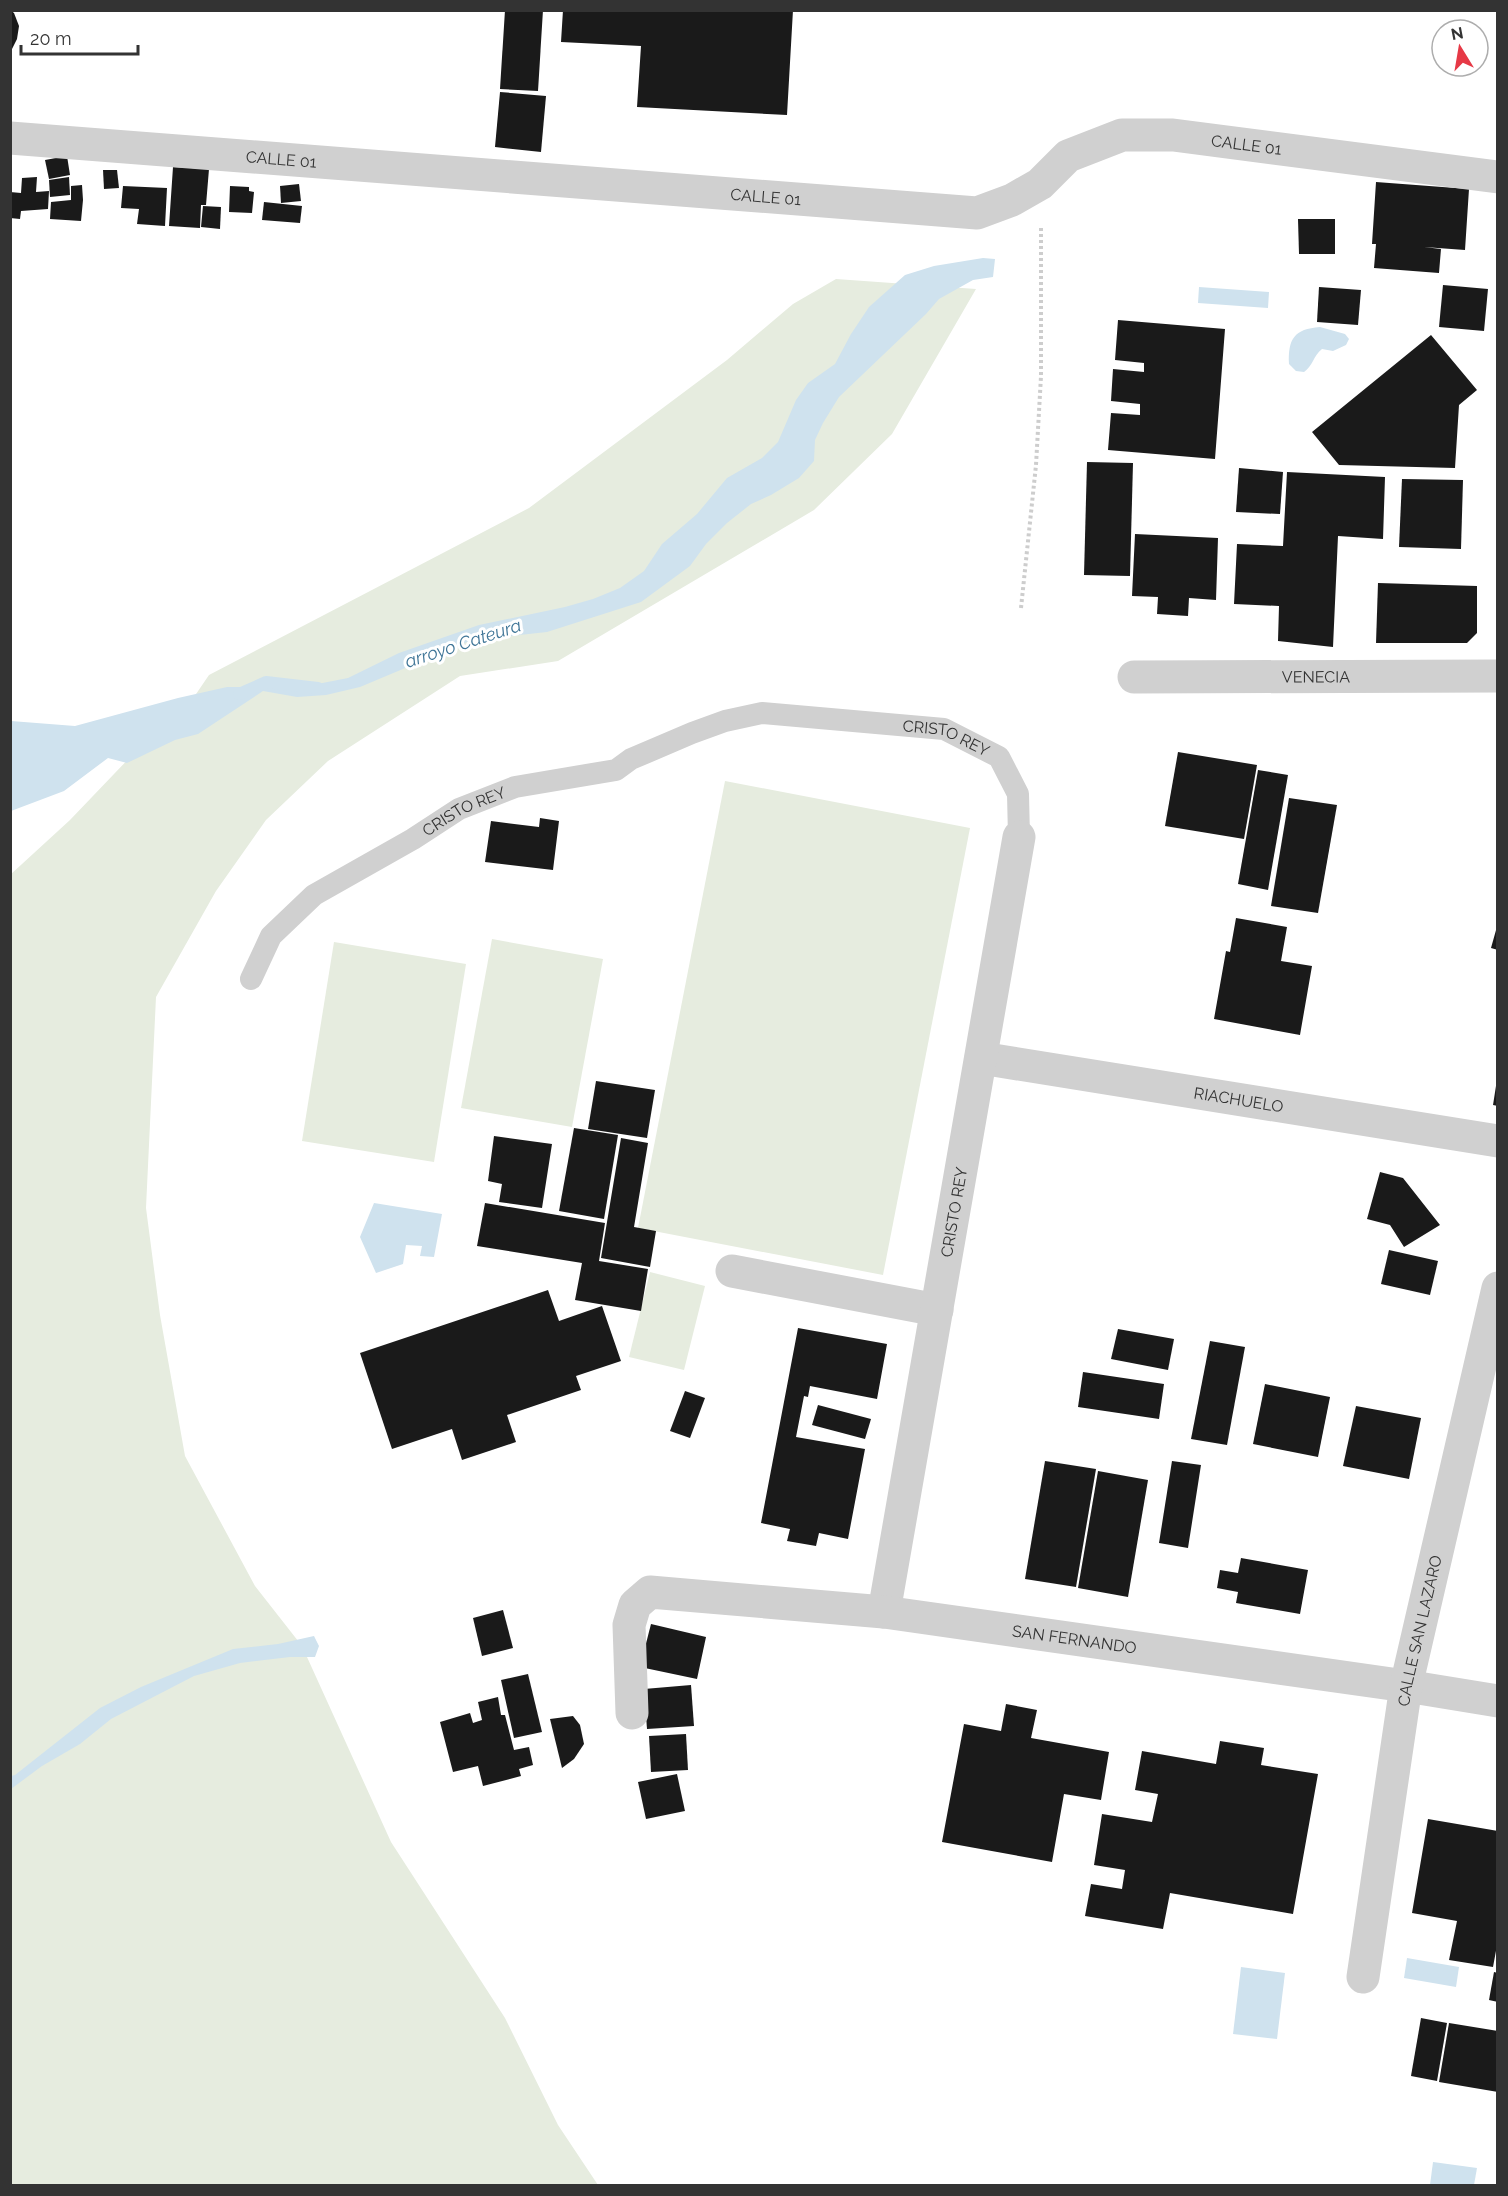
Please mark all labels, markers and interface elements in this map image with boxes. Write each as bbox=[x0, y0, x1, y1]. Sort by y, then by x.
scale bar bbox=[21, 18, 138, 56]
north arrow bbox=[1430, 18, 1490, 78]
text: N bbox=[1449, 23, 1465, 44]
text: 20 m bbox=[30, 28, 72, 49]
street label: CALLE 01 bbox=[1210, 131, 1283, 158]
street label: CALLE 01 bbox=[245, 147, 317, 171]
street label: CALLE 01 bbox=[730, 184, 802, 209]
water label: arroyo Cateura bbox=[402, 614, 524, 672]
street label: VENECIA bbox=[1282, 667, 1350, 686]
street label: CRISTO REY bbox=[902, 716, 993, 760]
street label: CRISTO REY bbox=[419, 782, 509, 840]
street label: RIACHUELO bbox=[1193, 1083, 1285, 1116]
street label: CRISTO REY bbox=[936, 1165, 971, 1259]
street label: CALLE SAN LAZARO bbox=[1394, 1553, 1445, 1708]
street label: SAN FERNANDO bbox=[1011, 1621, 1138, 1657]

